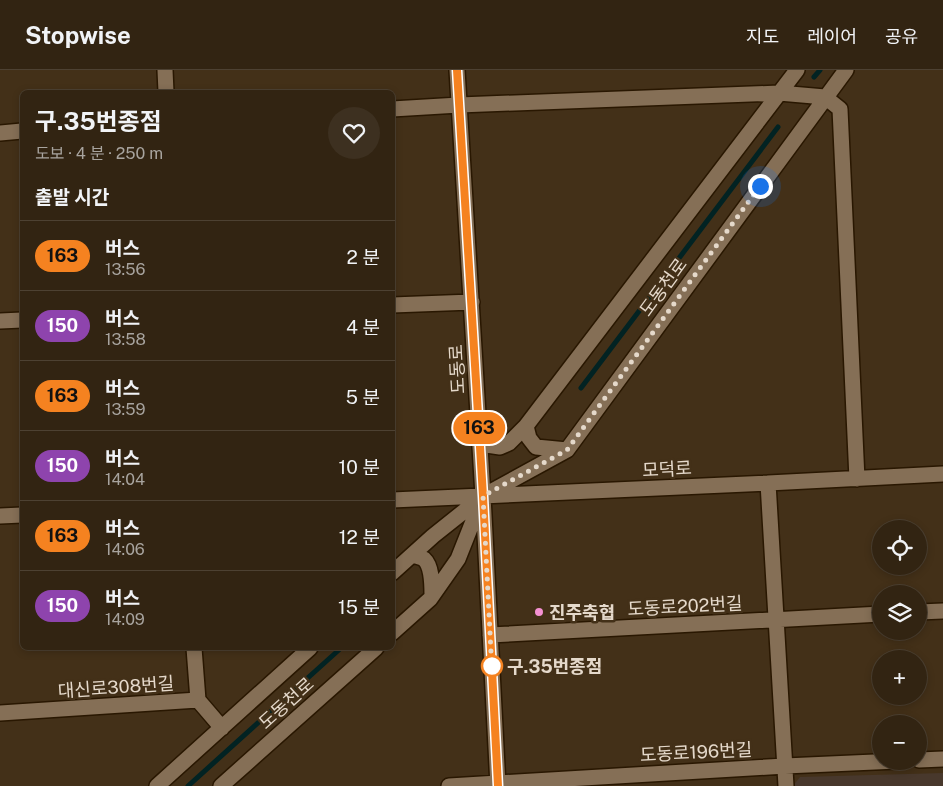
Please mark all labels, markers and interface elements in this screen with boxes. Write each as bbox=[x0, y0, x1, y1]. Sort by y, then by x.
text: Stopwise bbox=[25, 21, 131, 49]
text: 지도 bbox=[746, 26, 779, 47]
text: 레이어 bbox=[807, 26, 857, 47]
text: 공유 bbox=[885, 26, 918, 47]
text: 구.35번종점 bbox=[35, 107, 162, 135]
button: heart bbox=[328, 107, 380, 159]
text: 도보 · 4 분 · 250 m bbox=[35, 144, 163, 163]
your location bbox=[748, 174, 773, 199]
text: 출발 시간 bbox=[35, 186, 109, 208]
text: 버스 bbox=[105, 237, 140, 259]
text: 163 bbox=[47, 245, 78, 266]
text: 2 분 bbox=[347, 246, 380, 268]
street label: 도동천로 bbox=[635, 254, 691, 320]
text: 13:56 bbox=[105, 260, 145, 279]
text: 버스 bbox=[105, 307, 140, 329]
text: 150 bbox=[47, 315, 78, 336]
text: 4 분 bbox=[346, 316, 380, 338]
text: 13:58 bbox=[105, 330, 146, 349]
street label: 도동로 bbox=[445, 344, 469, 394]
text: 버스 bbox=[105, 377, 140, 399]
text: 163 bbox=[47, 385, 78, 406]
text: 5 분 bbox=[346, 386, 380, 408]
text: 13:59 bbox=[105, 400, 145, 419]
line badge: 163 bbox=[450, 412, 508, 444]
text: 163 bbox=[463, 417, 495, 438]
text: 버스 bbox=[105, 447, 140, 469]
text: 150 bbox=[47, 455, 78, 476]
text: 10 분 bbox=[339, 456, 380, 478]
street label: 모덕로 bbox=[642, 457, 692, 481]
text: 14:04 bbox=[105, 470, 145, 489]
text: 버스 bbox=[105, 517, 140, 539]
map controls bbox=[872, 520, 927, 770]
button: locate bbox=[872, 520, 927, 575]
text: 163 bbox=[47, 525, 78, 546]
text: 12 분 bbox=[339, 526, 380, 548]
text: 14:06 bbox=[105, 540, 145, 559]
button: layers bbox=[872, 585, 927, 640]
text: 버스 bbox=[105, 587, 140, 609]
street label: 도동로202번길 bbox=[627, 592, 743, 620]
text: 150 bbox=[47, 595, 78, 616]
text: 15 분 bbox=[338, 596, 380, 618]
place label: 진주축협 bbox=[549, 602, 615, 623]
marker: 진주축협 bbox=[533, 606, 545, 618]
text: 14:09 bbox=[105, 610, 145, 629]
button: + bbox=[872, 650, 927, 705]
marker: 구.35번종점 bbox=[481, 655, 503, 677]
place label: 구.35번종점 bbox=[507, 656, 602, 677]
street label: 대신로308번길 bbox=[57, 672, 175, 702]
street label: 도동천로 bbox=[254, 673, 318, 733]
button: − bbox=[872, 715, 927, 770]
street label: 도동로196번길 bbox=[639, 739, 753, 765]

